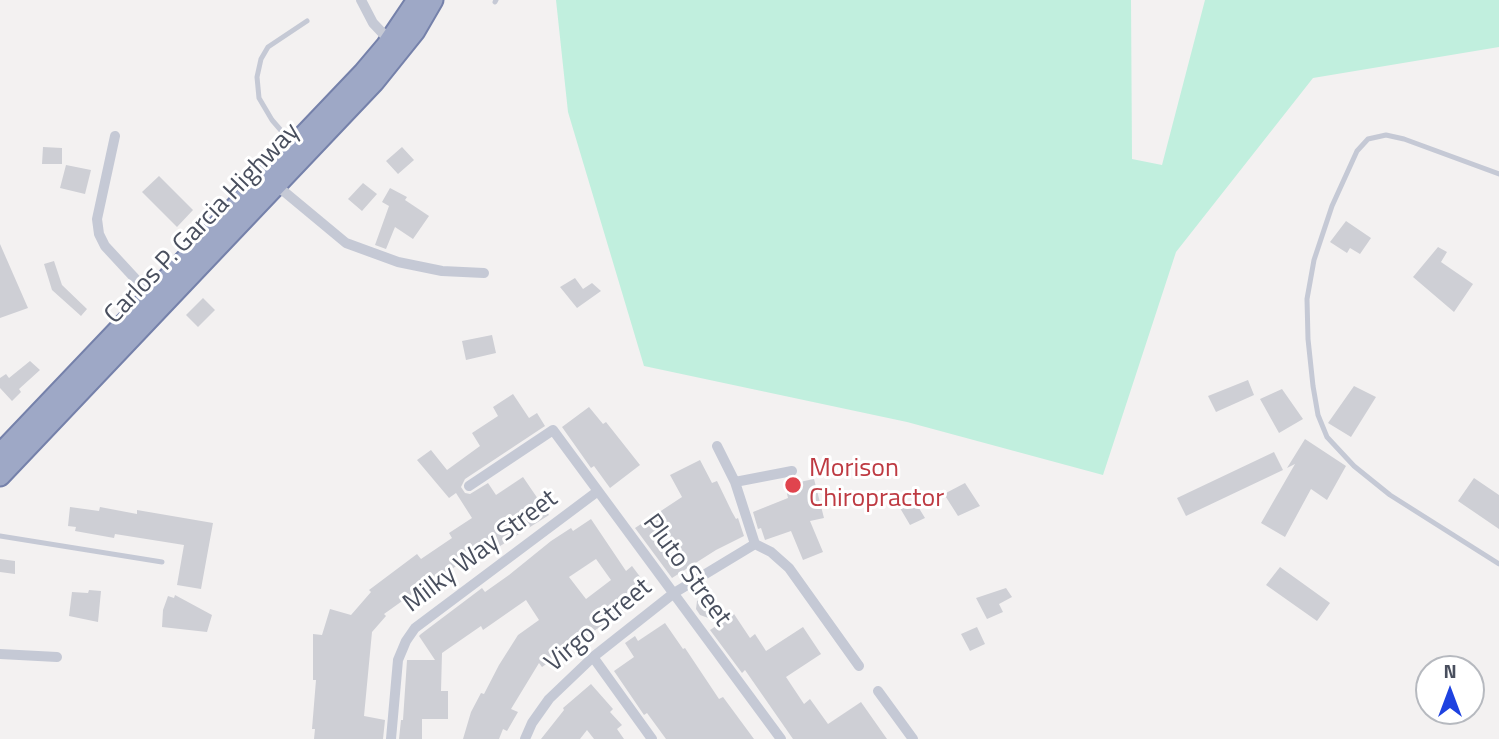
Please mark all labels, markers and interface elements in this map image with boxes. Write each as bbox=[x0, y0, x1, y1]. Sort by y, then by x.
street label: Carlos P. Garcia Highway bbox=[99, 117, 307, 331]
place label: Morison Chiropractor bbox=[809, 454, 944, 516]
marker: Morison Chiropractor bbox=[783, 475, 803, 495]
street label: Milky Way Street bbox=[398, 484, 564, 620]
street label: Pluto Street bbox=[635, 509, 737, 633]
street label: Virgo Street bbox=[539, 572, 659, 680]
north arrow bbox=[1415, 655, 1485, 725]
text: N bbox=[1443, 656, 1457, 685]

